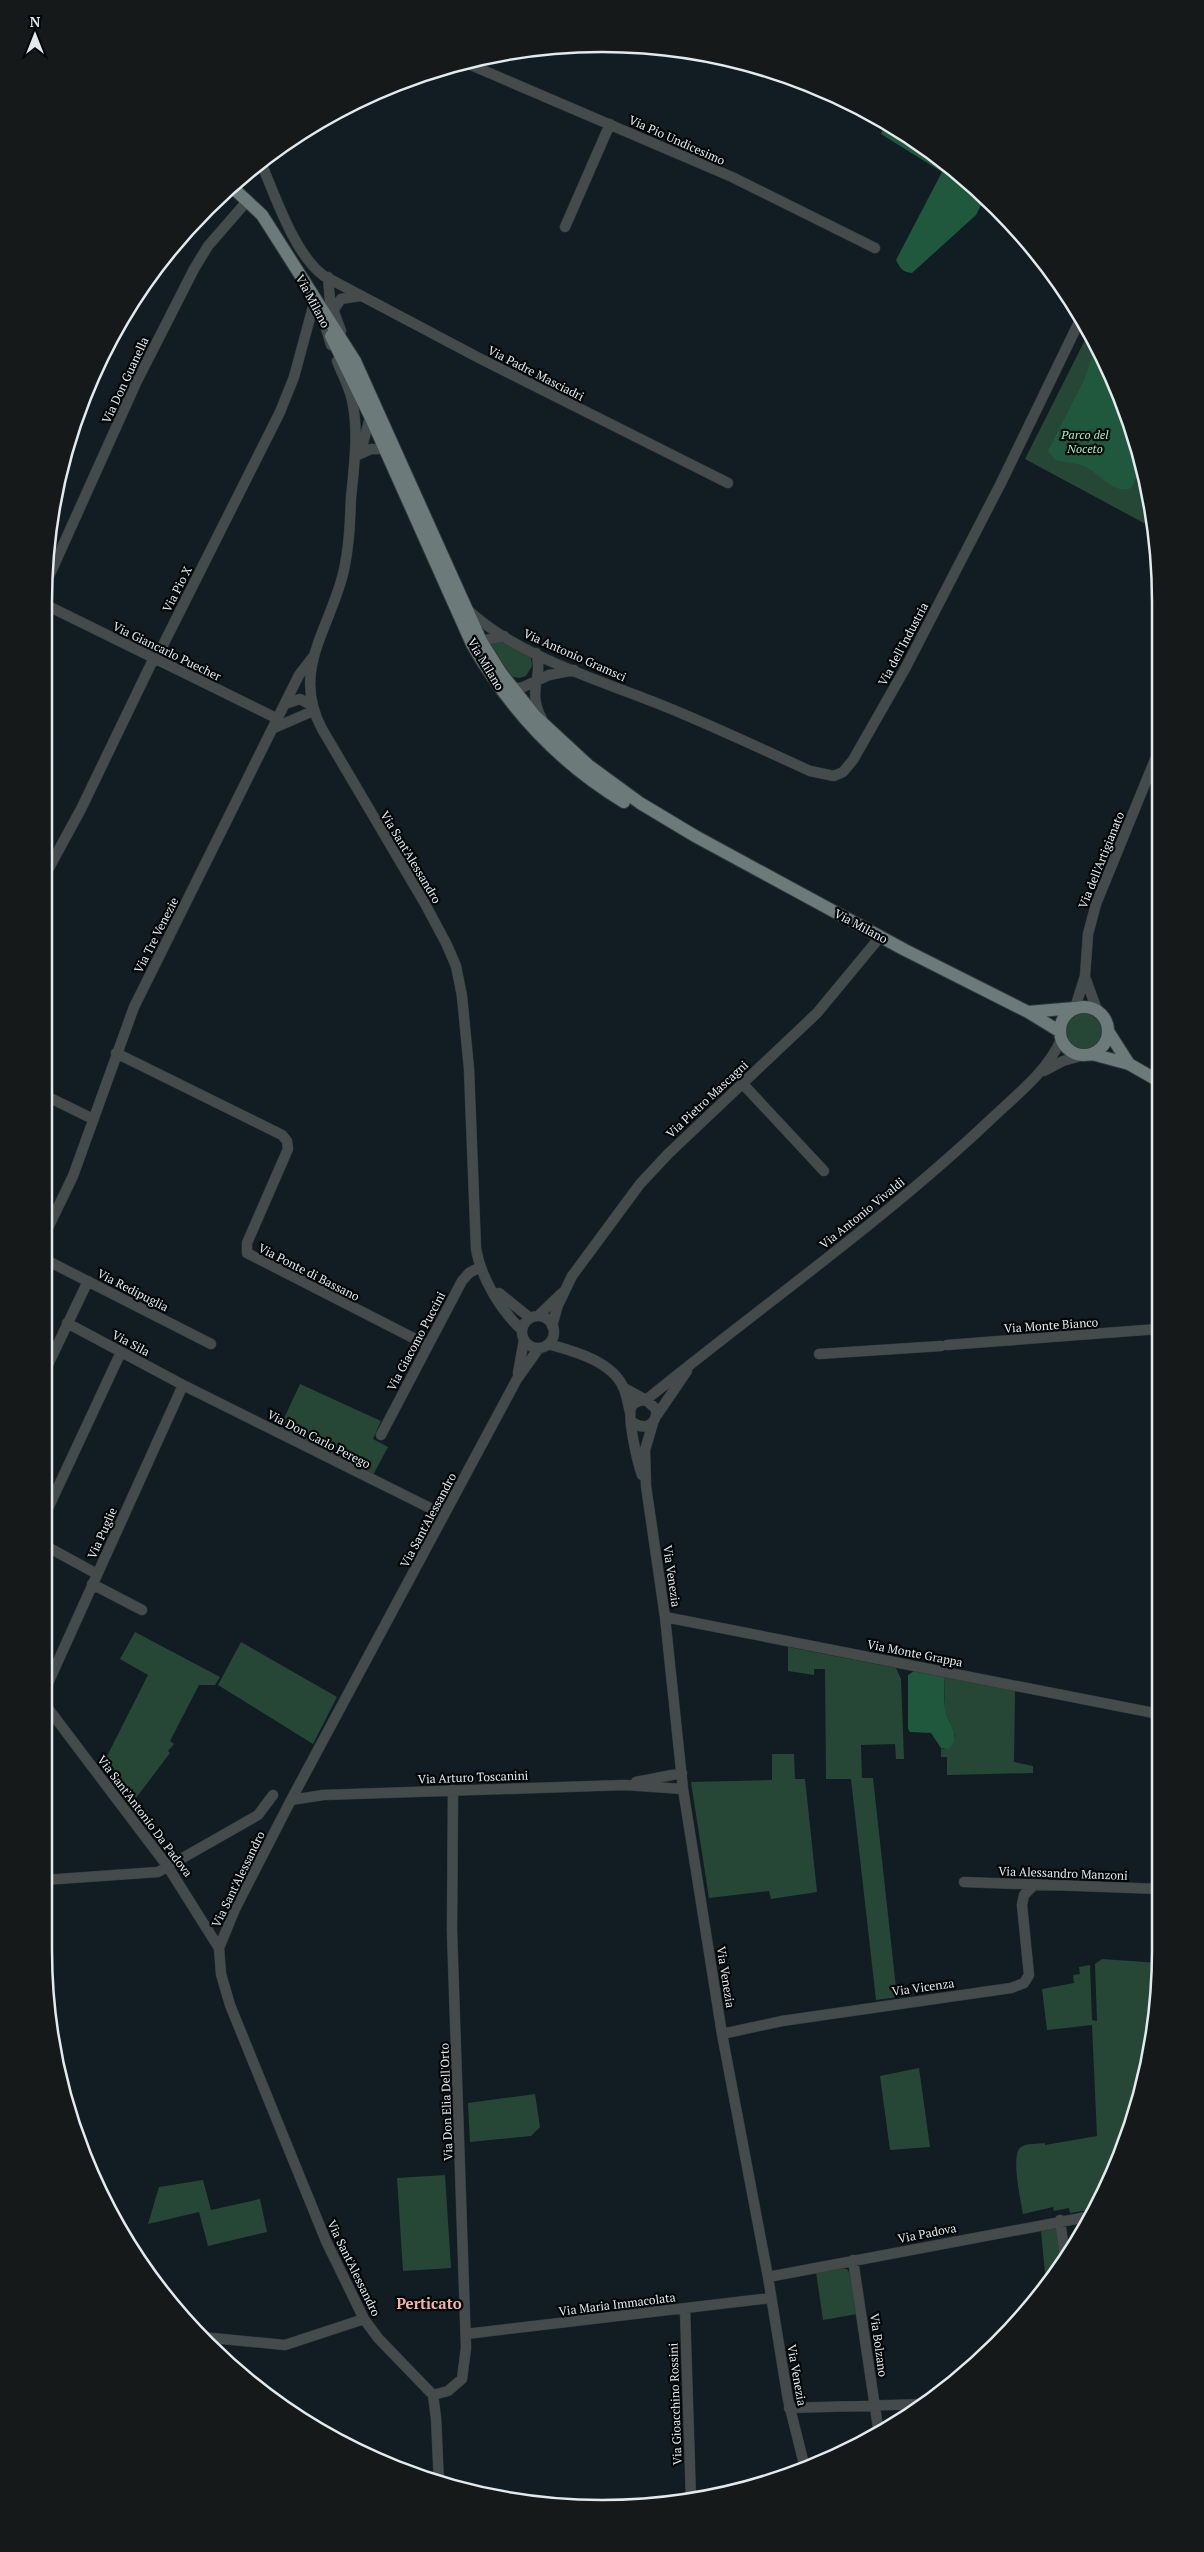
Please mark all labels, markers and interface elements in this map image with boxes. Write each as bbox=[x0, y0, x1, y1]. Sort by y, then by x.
north arrow bbox=[10, 10, 60, 60]
text: N bbox=[30, 12, 41, 31]
street label: Via Pio Undicesimo bbox=[627, 112, 728, 168]
street label: Via Milano bbox=[293, 272, 333, 331]
street label: Via Don Guanella bbox=[98, 334, 152, 426]
street label: Via Padre Masciadri bbox=[485, 342, 587, 404]
park label: Parco del Noceto bbox=[1060, 427, 1109, 456]
street label: Via Pio X bbox=[159, 564, 195, 614]
street label: Via dell'Industria bbox=[875, 600, 931, 688]
street label: Via Giancarlo Puecher bbox=[110, 618, 224, 684]
street label: Via Antonio Gramsci bbox=[521, 626, 629, 685]
street label: Via Milano bbox=[465, 635, 508, 693]
street label: Via Sant'Alessandro bbox=[378, 808, 445, 906]
street label: Via dell'Artigianato bbox=[1075, 809, 1127, 911]
street label: Via Tre Venezie bbox=[131, 895, 181, 975]
street label: Via Milano bbox=[832, 906, 891, 946]
street label: Via Pietro Mascagni bbox=[663, 1057, 751, 1141]
street label: Via Antonio Vivaldi bbox=[817, 1174, 908, 1252]
street label: Via Ponte di Bassano bbox=[256, 1240, 362, 1304]
street label: Via Redipuglia bbox=[95, 1266, 171, 1314]
street label: Via Giacomo Puccini bbox=[384, 1289, 449, 1393]
street label: Via Monte Bianco bbox=[1003, 1314, 1099, 1336]
street label: Via Sila bbox=[110, 1327, 152, 1359]
street label: Via Don Carlo Perego bbox=[265, 1406, 373, 1472]
street label: Via Sant'Alessandro bbox=[397, 1470, 459, 1570]
street label: Via Puglie bbox=[84, 1505, 120, 1561]
street label: Via Venezia bbox=[660, 1544, 684, 1608]
street label: Via Monte Grappa bbox=[866, 1636, 964, 1670]
street label: Via Sant'Antonio Da Padova bbox=[94, 1752, 196, 1880]
street label: Via Arturo Toscanini bbox=[418, 1768, 529, 1786]
street label: Via Sant'Alessandro bbox=[208, 1828, 268, 1930]
street label: Via Alessandro Manzoni bbox=[998, 1863, 1128, 1883]
street label: Via Venezia bbox=[714, 1945, 738, 2009]
street label: Via Vicenza bbox=[891, 1975, 955, 1999]
street label: Via Don Elia Dell'Orto bbox=[436, 2042, 456, 2161]
street label: Via Sant'Alessandro bbox=[324, 2217, 384, 2319]
street label: Via Padova bbox=[896, 2220, 958, 2246]
street label: Via Maria Immacolata bbox=[558, 2289, 676, 2319]
district label: Perticato bbox=[396, 2293, 462, 2313]
street label: Via Bolzano bbox=[867, 2312, 891, 2378]
street label: Via Gioacchino Rossini bbox=[665, 2342, 685, 2465]
street label: Via Venezia bbox=[784, 2343, 810, 2407]

